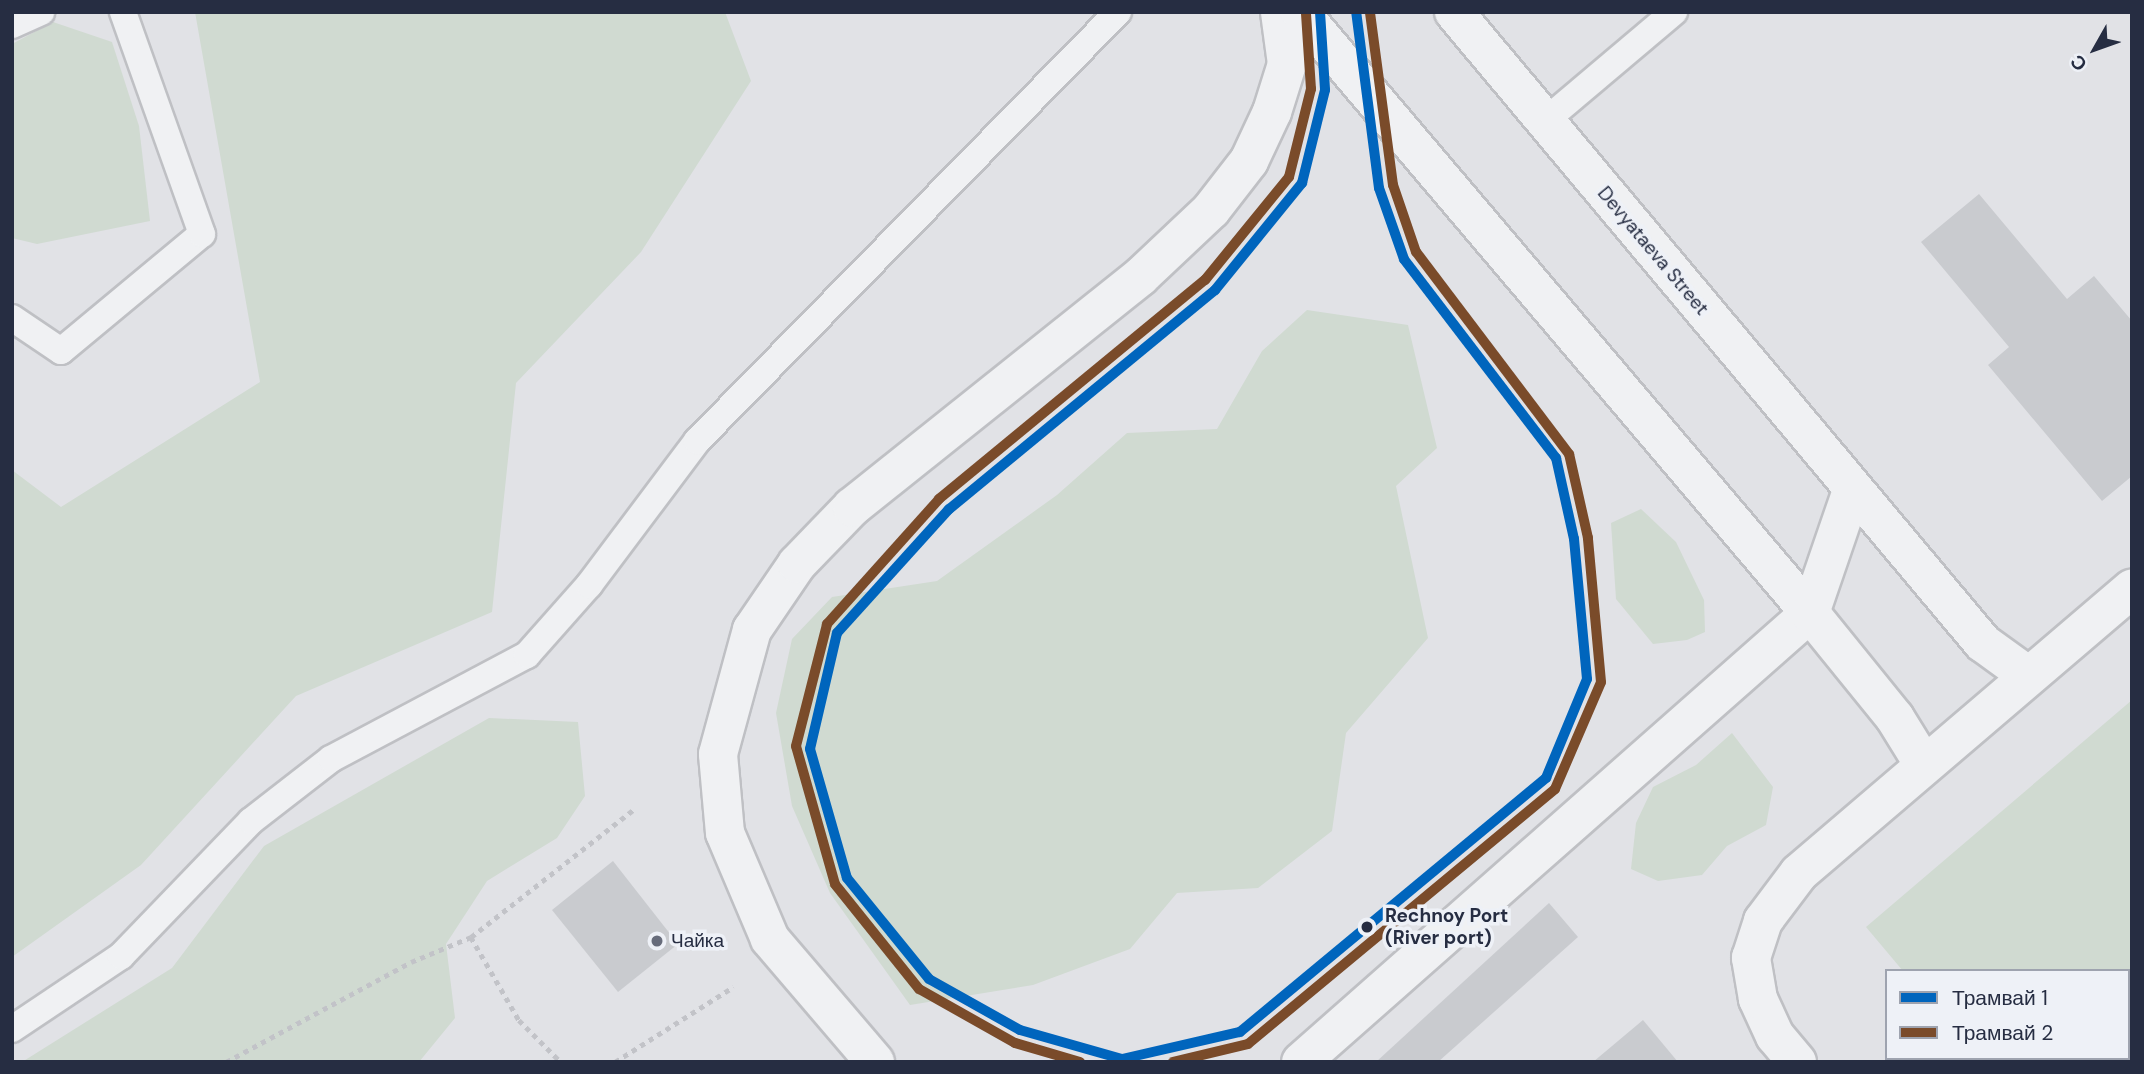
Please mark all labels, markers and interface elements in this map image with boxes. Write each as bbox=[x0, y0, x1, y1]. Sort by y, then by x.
north arrow bbox=[2060, 14, 2130, 84]
text: С bbox=[2065, 50, 2093, 76]
street label: Devyataeva Street bbox=[1593, 182, 1713, 320]
place label: Rechnoy Port (River port) bbox=[1385, 905, 1508, 949]
marker: Rechnoy Port (River port) bbox=[1355, 915, 1379, 939]
place label: Чайка bbox=[671, 930, 724, 952]
marker: Чайка bbox=[649, 933, 665, 949]
legend bbox=[1885, 969, 2130, 1060]
text: Трамвай 1 bbox=[1952, 984, 2048, 1012]
text: Трамвай 2 bbox=[1952, 1019, 2053, 1047]

